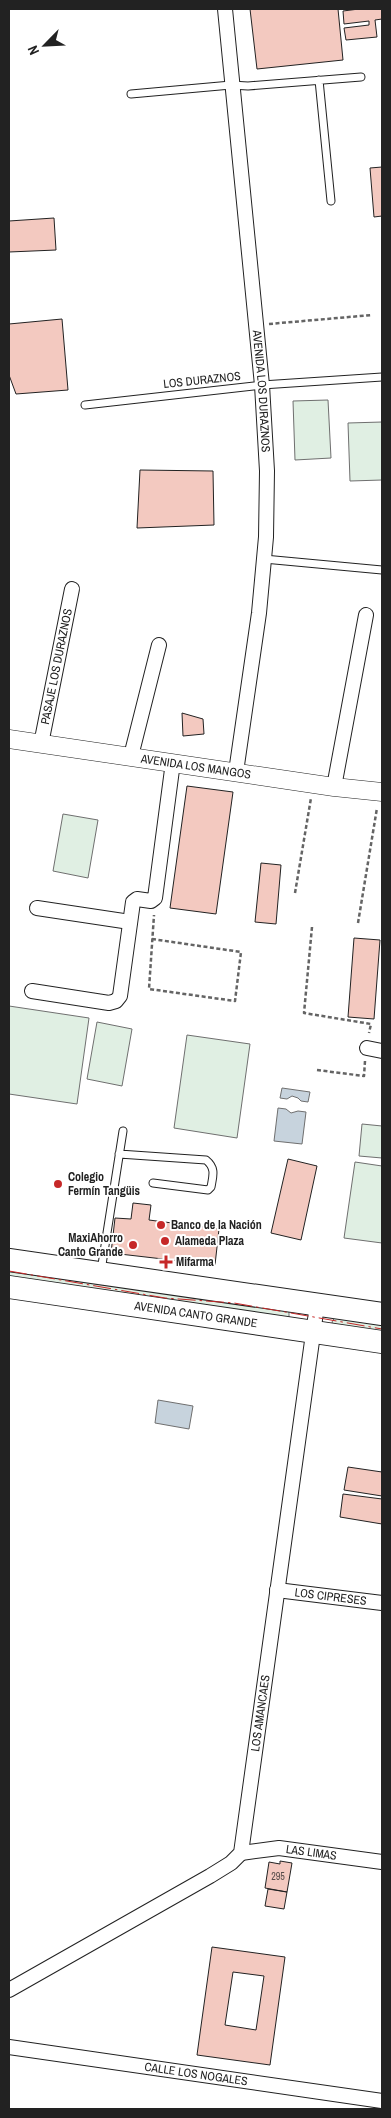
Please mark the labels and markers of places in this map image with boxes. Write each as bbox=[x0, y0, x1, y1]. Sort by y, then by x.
place label: Colegio Fermín Tangüis bbox=[68, 1169, 141, 1199]
marker: Colegio Fermín Tangüis bbox=[52, 1178, 64, 1190]
place label: Banco de la Nación bbox=[171, 1217, 262, 1233]
marker: Banco de la Nación bbox=[155, 1219, 167, 1231]
place label: MaxiAhorro Canto Grande bbox=[58, 1230, 124, 1260]
place label: Alameda Plaza bbox=[175, 1233, 244, 1249]
marker: Alameda Plaza bbox=[159, 1235, 171, 1247]
marker: MaxiAhorro Canto Grande bbox=[127, 1239, 139, 1251]
place label: Mifarma bbox=[176, 1254, 214, 1270]
marker: Mifarma bbox=[160, 1256, 172, 1268]

